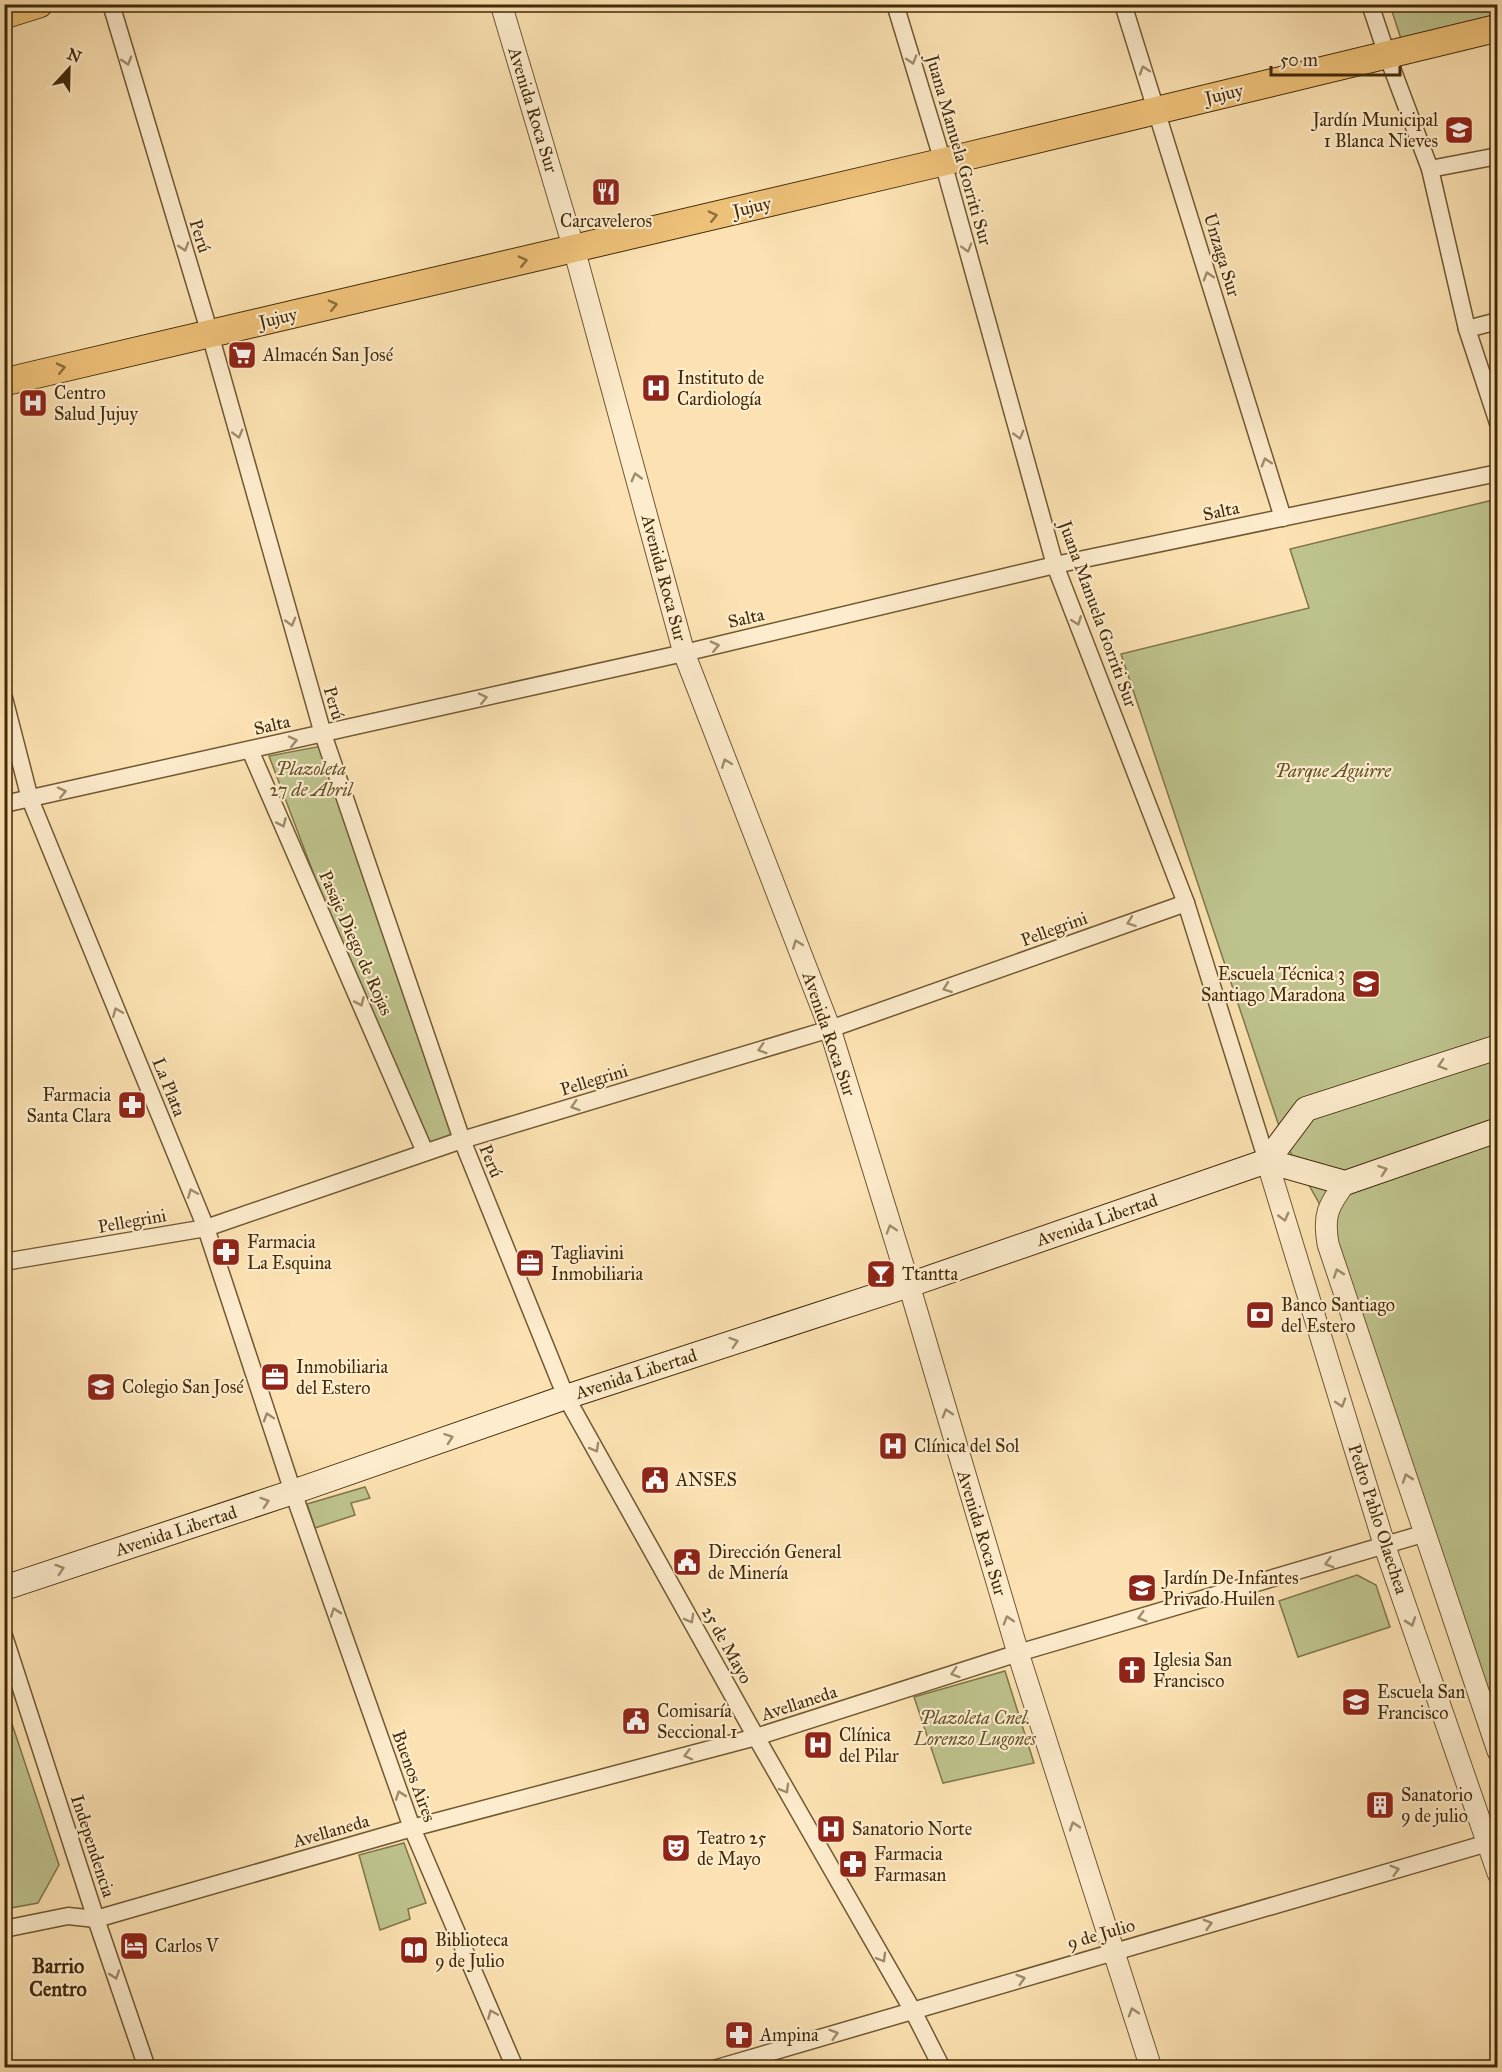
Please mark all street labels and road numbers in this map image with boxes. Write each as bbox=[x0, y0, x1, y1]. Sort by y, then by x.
street label: Avenida Roca Sur bbox=[503, 44, 563, 176]
street label: Juana Manuela Gorriti Sur bbox=[920, 50, 997, 248]
street label: Jujuy bbox=[1201, 79, 1246, 111]
street label: Jujuy bbox=[729, 192, 774, 224]
street label: Unzaga Sur bbox=[1198, 211, 1245, 300]
street label: Perú bbox=[185, 217, 216, 256]
street label: Jujuy bbox=[255, 303, 300, 335]
street label: Salta bbox=[1201, 496, 1242, 526]
street label: Avenida Roca Sur bbox=[636, 511, 692, 644]
street label: Juana Manuela Gorriti Sur bbox=[1052, 516, 1142, 711]
street label: Salta bbox=[726, 603, 767, 633]
street label: Perú bbox=[319, 684, 349, 723]
street label: Salta bbox=[252, 710, 293, 740]
street label: Pasaje Diego de Rojas bbox=[313, 867, 398, 1019]
street label: Pellegrini bbox=[1018, 907, 1091, 952]
street label: Avenida Roca Sur bbox=[797, 968, 861, 1099]
street label: La Plata bbox=[147, 1054, 191, 1120]
street label: Pellegrini bbox=[558, 1059, 631, 1102]
street label: Perú bbox=[474, 1141, 508, 1181]
street label: Avenida Libertad bbox=[1033, 1189, 1160, 1251]
street label: Pellegrini bbox=[96, 1204, 168, 1239]
street label: Avenida Libertad bbox=[571, 1344, 700, 1404]
street label: Pedro Pablo Olaechea bbox=[1343, 1441, 1413, 1597]
street label: Avenida Roca Sur bbox=[952, 1467, 1012, 1599]
street label: Avenida Libertad bbox=[111, 1501, 240, 1561]
street label: 25 de Mayo bbox=[697, 1603, 757, 1687]
street label: Avellaneda bbox=[757, 1680, 840, 1726]
street label: Buenos Aires bbox=[387, 1727, 441, 1825]
street label: Independencia bbox=[66, 1792, 120, 1900]
street label: Avellaneda bbox=[289, 1809, 372, 1853]
street label: 9 de Julio bbox=[1065, 1914, 1138, 1955]

